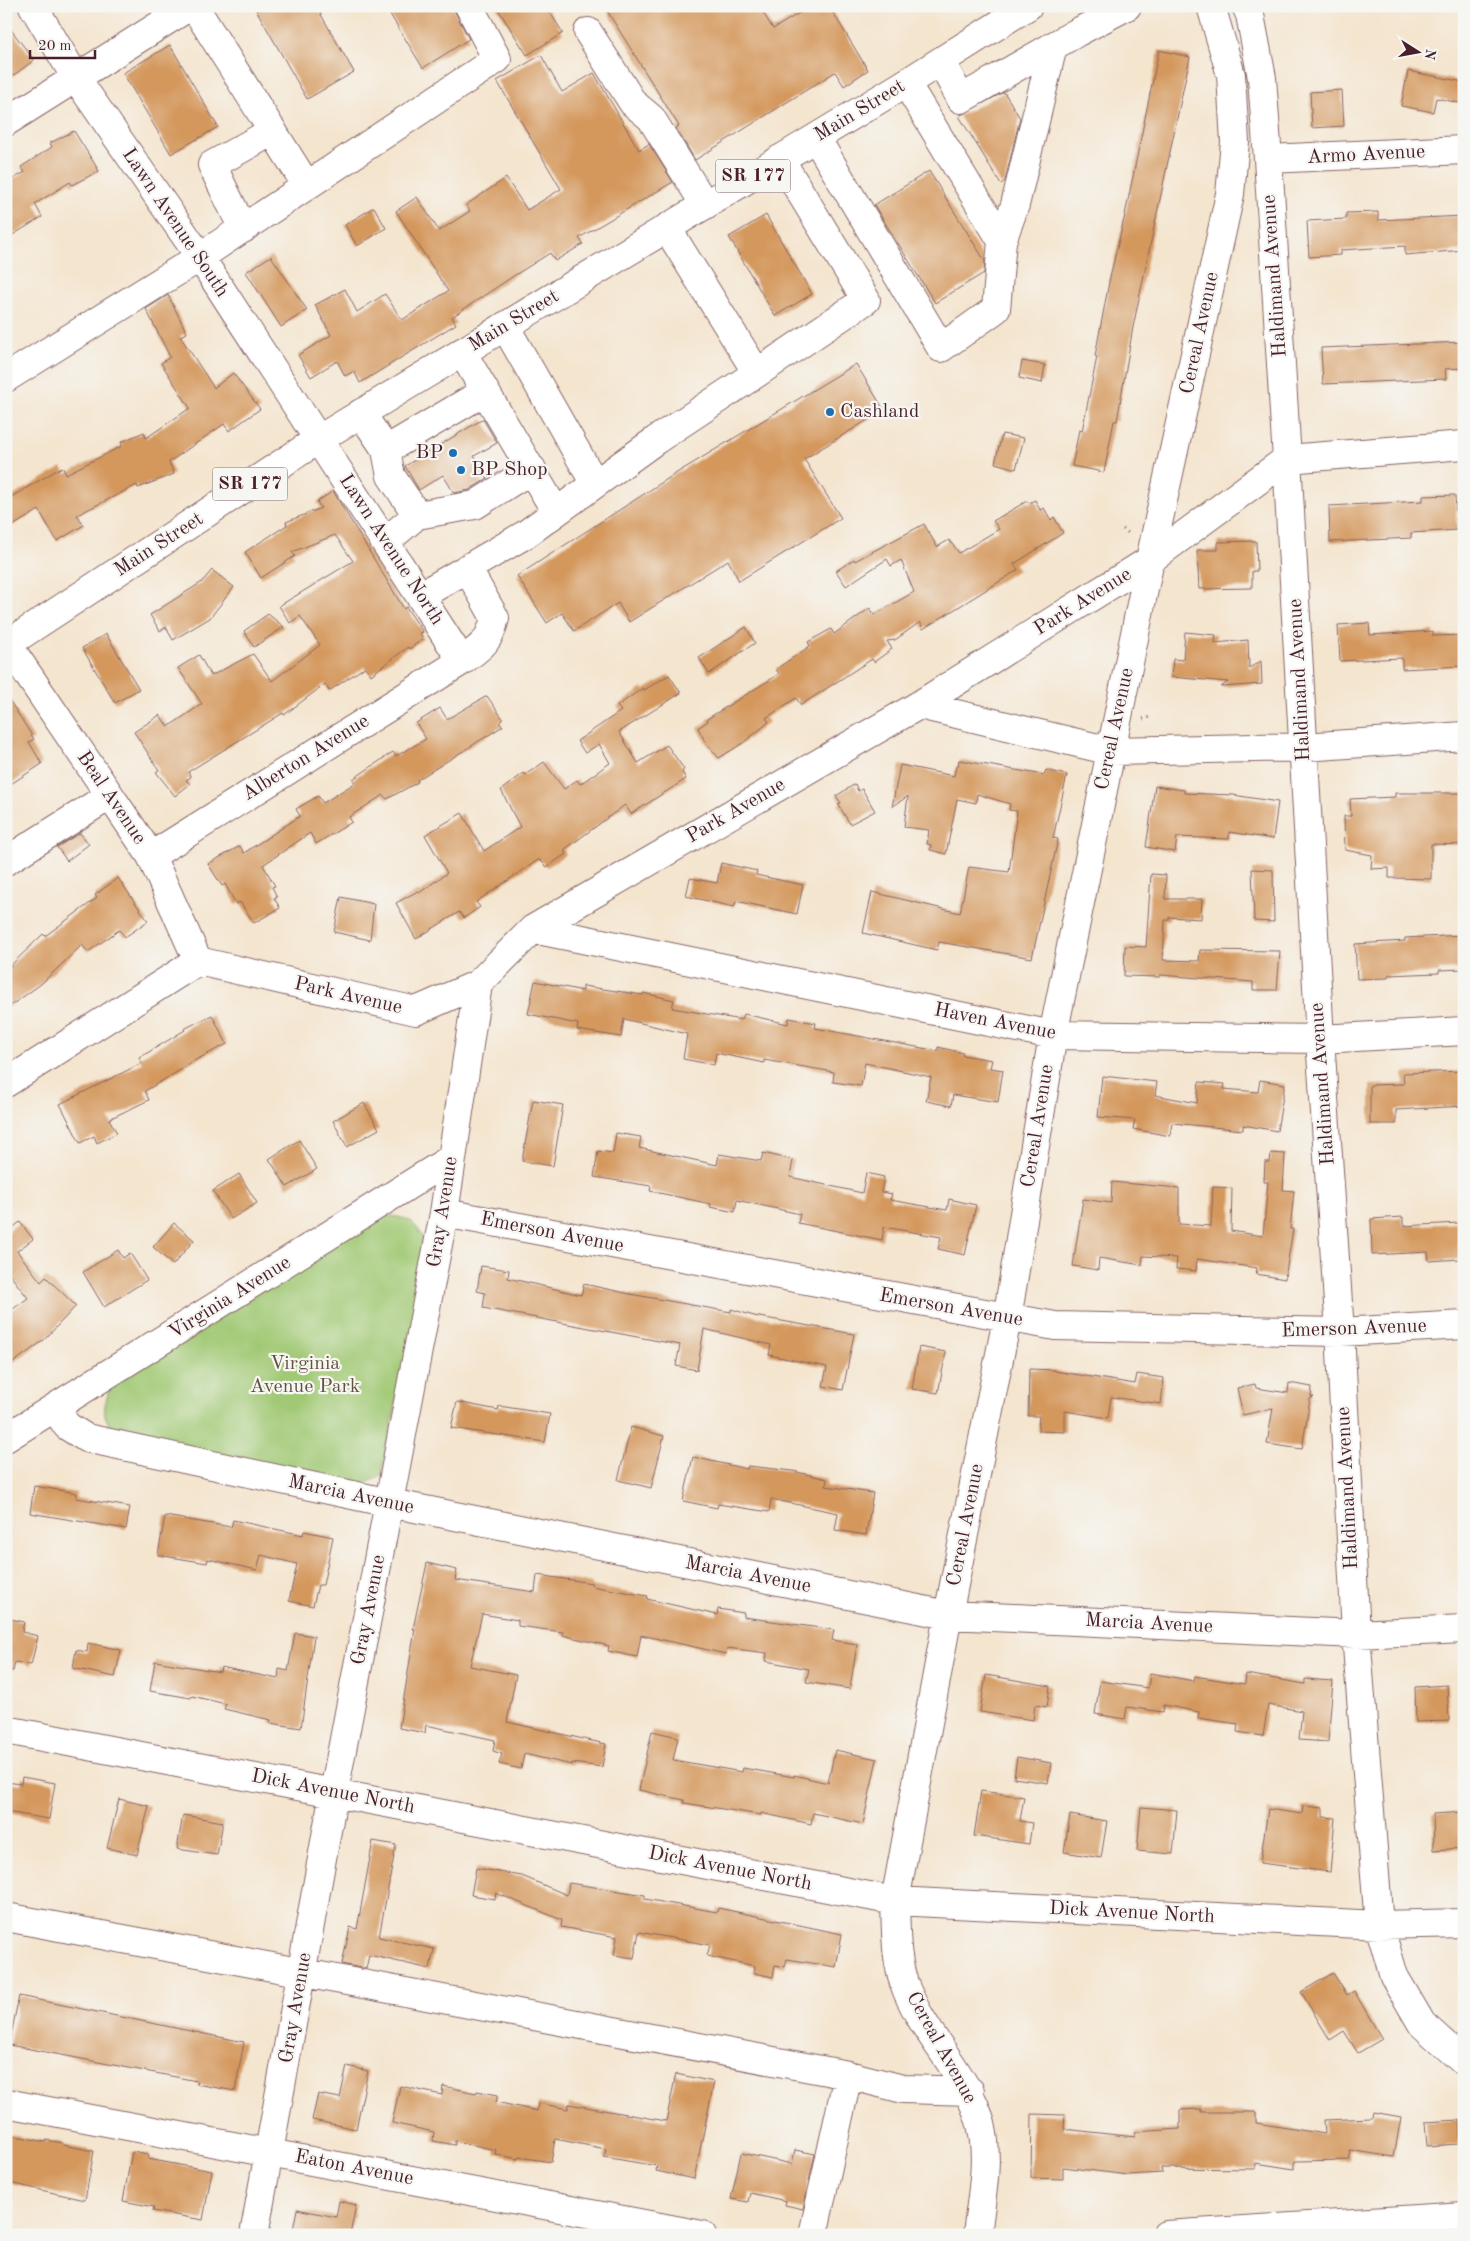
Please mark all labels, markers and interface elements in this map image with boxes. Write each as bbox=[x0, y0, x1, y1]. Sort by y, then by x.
scale bar bbox=[30, 28, 95, 60]
north arrow bbox=[1392, 28, 1442, 78]
text: 20 m bbox=[38, 39, 72, 54]
text: N bbox=[1422, 48, 1438, 61]
street label: Main Street bbox=[811, 76, 909, 146]
street label: Armo Avenue bbox=[1306, 142, 1426, 168]
street label: Lawn Avenue South bbox=[118, 145, 232, 301]
road number: SR 177 bbox=[716, 160, 790, 192]
street label: Haldimand Avenue bbox=[1259, 194, 1291, 358]
street label: Cereal Avenue bbox=[1177, 270, 1223, 396]
street label: Main Street bbox=[465, 286, 563, 356]
place label: Cashland bbox=[840, 402, 919, 422]
marker: Cashland bbox=[824, 406, 836, 418]
place label: BP bbox=[416, 443, 443, 463]
marker: BP bbox=[447, 447, 459, 459]
place label: BP Shop bbox=[471, 460, 548, 480]
marker: BP Shop bbox=[455, 464, 467, 476]
road number: SR 177 bbox=[212, 468, 288, 500]
street label: Lawn Avenue North bbox=[335, 471, 447, 629]
street label: Main Street bbox=[111, 509, 207, 581]
street label: Park Avenue bbox=[1031, 564, 1135, 640]
street label: Haldimand Avenue bbox=[1286, 598, 1314, 762]
street label: Cereal Avenue bbox=[1092, 666, 1138, 792]
street label: Alberton Avenue bbox=[239, 711, 373, 805]
street label: Beal Avenue bbox=[73, 748, 149, 848]
street label: Park Avenue bbox=[683, 775, 789, 847]
street label: Park Avenue bbox=[292, 974, 404, 1018]
street label: Haven Avenue bbox=[932, 1000, 1058, 1044]
street label: Haldimand Avenue bbox=[1307, 1002, 1339, 1166]
street label: Cereal Avenue bbox=[1018, 1063, 1058, 1189]
street label: Gray Avenue bbox=[424, 1155, 462, 1269]
street label: Emerson Avenue bbox=[479, 1209, 625, 1257]
street label: Virginia Avenue bbox=[166, 1253, 294, 1343]
street label: Emerson Avenue bbox=[878, 1286, 1024, 1330]
street label: Emerson Avenue bbox=[1281, 1316, 1427, 1342]
park label: Virginia Avenue Park bbox=[250, 1354, 360, 1397]
street label: Haldimand Avenue bbox=[1334, 1406, 1362, 1570]
street label: Cereal Avenue bbox=[944, 1462, 988, 1588]
street label: Marcia Avenue bbox=[286, 1472, 416, 1518]
street label: Gray Avenue bbox=[349, 1553, 389, 1667]
street label: Marcia Avenue bbox=[683, 1553, 813, 1597]
street label: Marcia Avenue bbox=[1085, 1611, 1213, 1637]
street label: Dick Avenue North bbox=[249, 1766, 417, 1818]
street label: Dick Avenue North bbox=[646, 1843, 814, 1895]
street label: Dick Avenue North bbox=[1048, 1899, 1216, 1927]
street label: Gray Avenue bbox=[276, 1951, 316, 2065]
street label: Cereal Avenue bbox=[902, 1989, 980, 2107]
street label: Eaton Avenue bbox=[293, 2147, 415, 2189]

